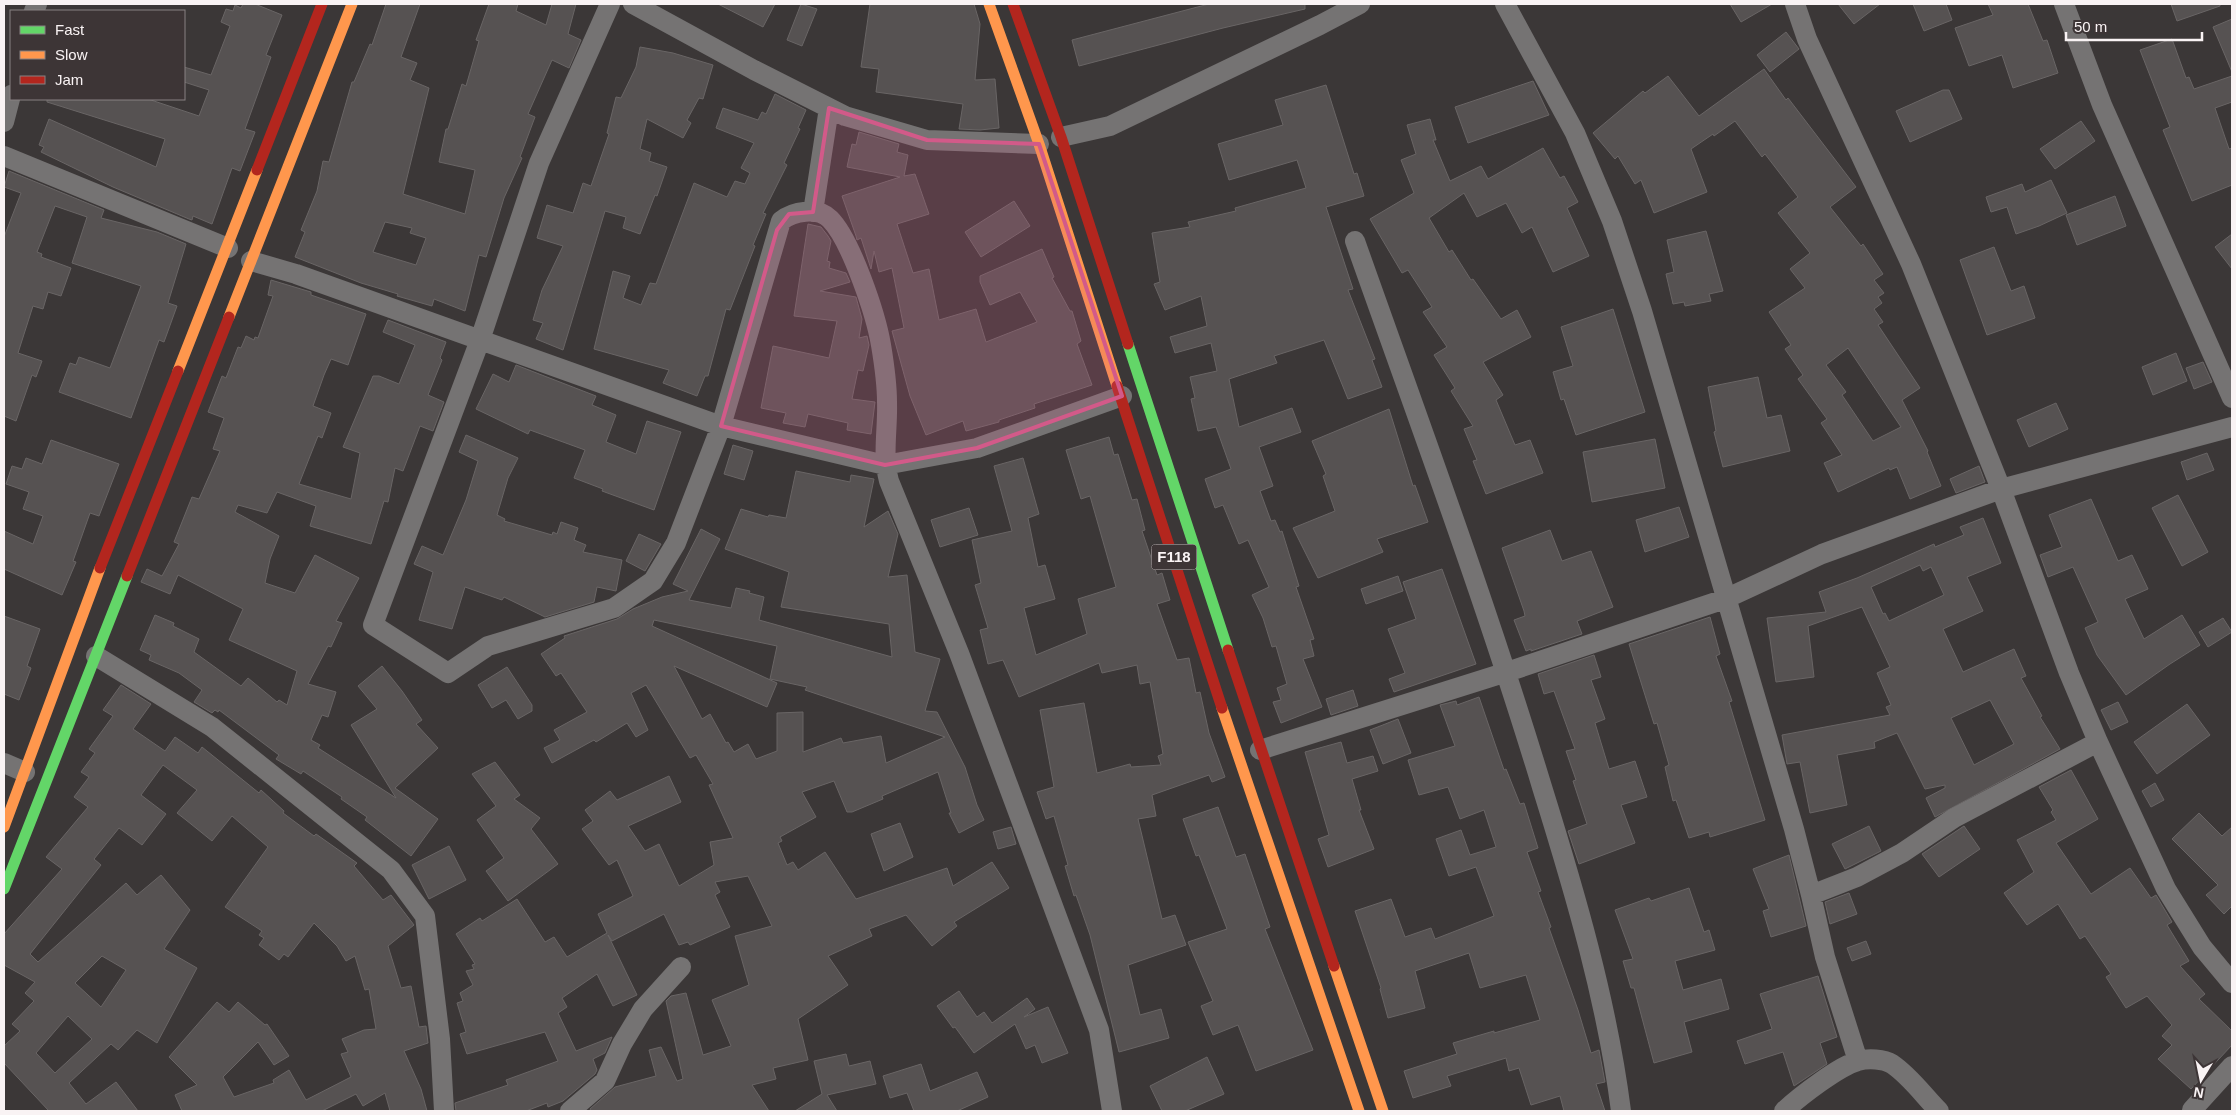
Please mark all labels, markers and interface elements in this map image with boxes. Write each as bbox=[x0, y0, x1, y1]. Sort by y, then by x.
legend bbox=[10, 10, 185, 100]
scale bar bbox=[2066, 10, 2202, 42]
text: 50 m bbox=[2074, 18, 2107, 35]
text: Fast bbox=[55, 21, 85, 38]
text: Slow bbox=[55, 46, 88, 63]
text: Jam bbox=[55, 71, 83, 88]
road number: F118 bbox=[1152, 544, 1196, 570]
north arrow bbox=[2176, 1055, 2226, 1105]
text: N bbox=[2192, 1084, 2205, 1102]

